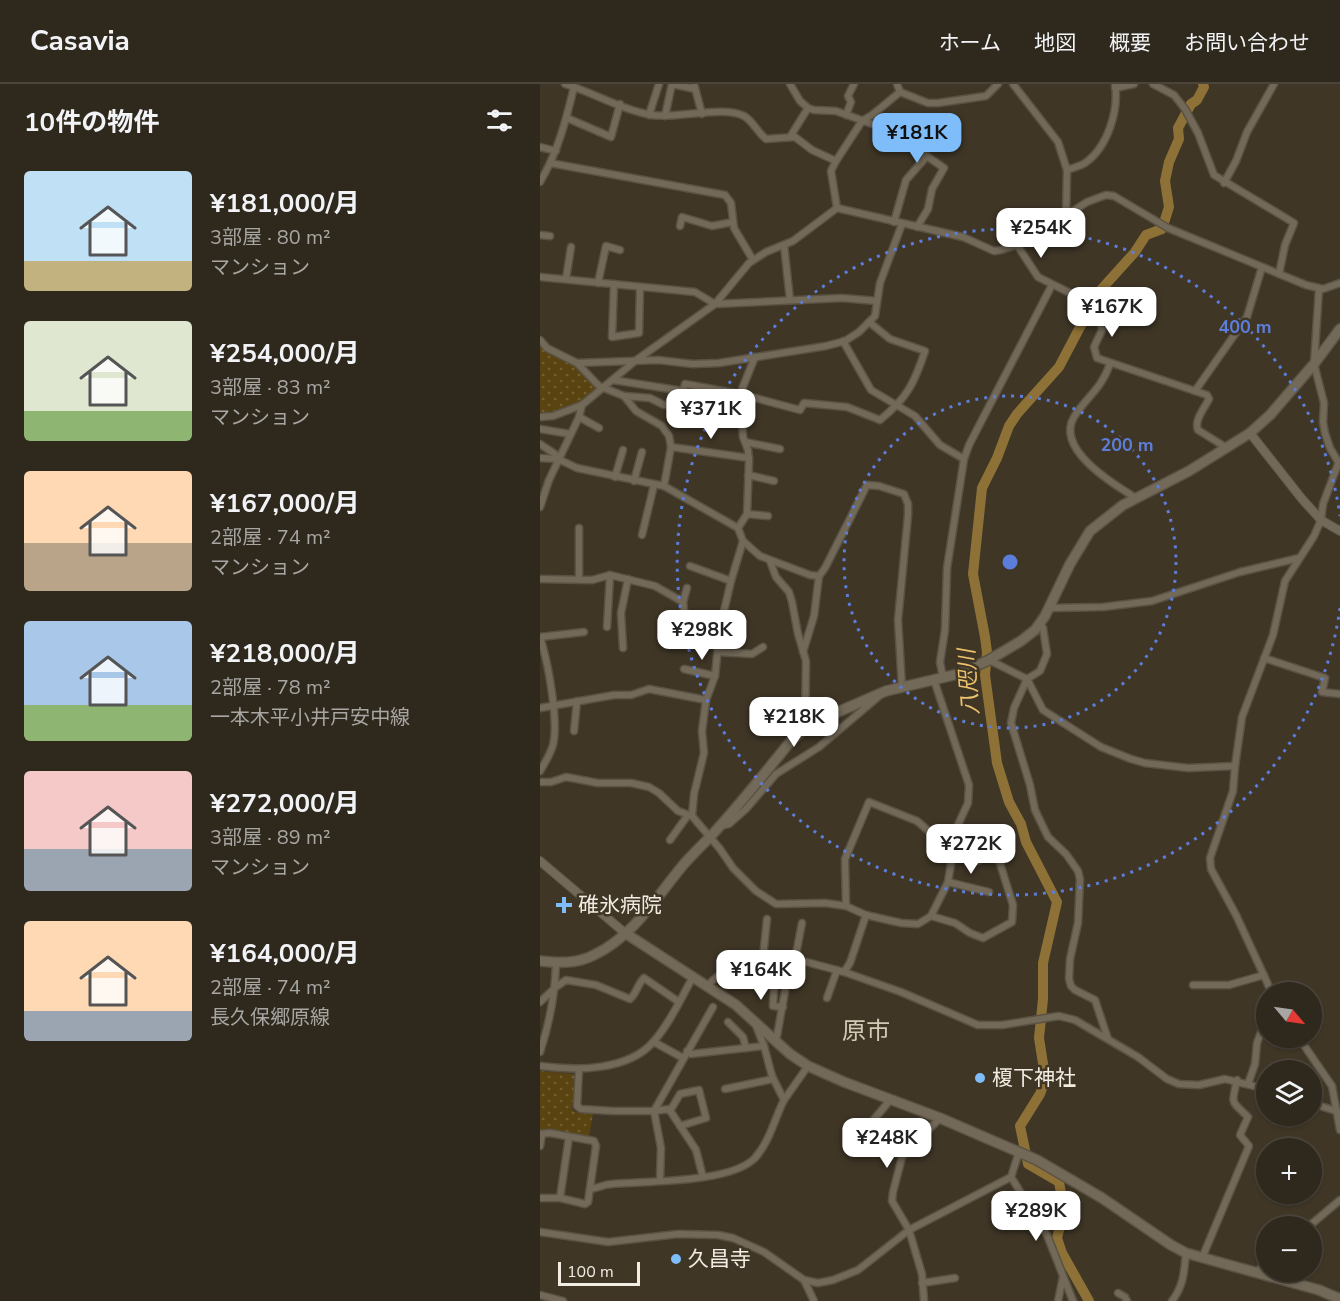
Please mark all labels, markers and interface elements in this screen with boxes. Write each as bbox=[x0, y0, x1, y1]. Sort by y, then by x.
text: Casavia bbox=[30, 22, 130, 60]
text: ホーム bbox=[939, 29, 1001, 57]
text: 地図 bbox=[1034, 29, 1076, 57]
text: 概要 bbox=[1109, 29, 1151, 57]
text: お問い合わせ bbox=[1184, 29, 1310, 57]
icon: filters bbox=[483, 104, 516, 137]
text: 10件の物件 bbox=[24, 105, 159, 140]
pin: ¥181K bbox=[875, 113, 959, 164]
text: ¥181K bbox=[886, 119, 948, 146]
text: ¥181,000/月 bbox=[210, 186, 360, 221]
icon: home bbox=[72, 195, 144, 267]
pin: ¥254K bbox=[999, 208, 1083, 259]
text: ¥254K bbox=[1010, 214, 1072, 241]
text: 3部屋 · 80 m² bbox=[210, 224, 331, 251]
text: マンション bbox=[210, 254, 310, 281]
pin: ¥167K bbox=[1070, 287, 1154, 338]
text: ¥167K bbox=[1081, 293, 1143, 320]
text: 400 m bbox=[1218, 315, 1272, 339]
text: ¥254,000/月 bbox=[210, 336, 360, 371]
icon: home bbox=[72, 345, 144, 417]
text: 3部屋 · 83 m² bbox=[210, 374, 331, 401]
pin: ¥371K bbox=[669, 389, 753, 440]
text: ¥371K bbox=[680, 395, 742, 422]
text: マンション bbox=[210, 404, 310, 431]
text: 200 m bbox=[1100, 433, 1154, 457]
text: ¥167,000/月 bbox=[210, 486, 360, 521]
icon: home bbox=[72, 495, 144, 567]
text: 2部屋 · 74 m² bbox=[210, 524, 331, 551]
centre of rings bbox=[1000, 552, 1020, 572]
text: マンション bbox=[210, 554, 310, 581]
pin: ¥298K bbox=[660, 610, 744, 661]
text: ¥298K bbox=[671, 616, 733, 643]
text: ¥218,000/月 bbox=[210, 636, 360, 671]
icon: home bbox=[72, 645, 144, 717]
water label: 八咫川 bbox=[952, 646, 986, 716]
text: 2部屋 · 78 m² bbox=[210, 674, 331, 701]
pin: ¥218K bbox=[752, 697, 836, 748]
text: ¥218K bbox=[763, 703, 825, 730]
text: 一本木平小井戸安中線 bbox=[210, 704, 410, 731]
text: ¥272,000/月 bbox=[210, 786, 360, 821]
icon: home bbox=[72, 795, 144, 867]
text: 3部屋 · 89 m² bbox=[210, 824, 331, 851]
pin: ¥272K bbox=[929, 824, 1013, 875]
text: ¥272K bbox=[940, 830, 1002, 857]
text: マンション bbox=[210, 854, 310, 881]
place label: 碓氷病院 bbox=[578, 891, 662, 919]
marker: 碓氷病院 bbox=[555, 896, 573, 914]
text: ¥164,000/月 bbox=[210, 936, 360, 971]
icon: home bbox=[72, 945, 144, 1017]
pin: ¥164K bbox=[719, 950, 803, 1001]
text: ¥164K bbox=[730, 956, 792, 983]
text: 2部屋 · 74 m² bbox=[210, 974, 331, 1001]
north arrow bbox=[1256, 982, 1322, 1048]
map controls bbox=[1256, 982, 1322, 1282]
text: 長久保郷原線 bbox=[210, 1004, 330, 1031]
district label: 原市 bbox=[842, 1015, 890, 1047]
button: layers bbox=[1256, 1060, 1322, 1126]
place label: 榎下神社 bbox=[992, 1064, 1076, 1092]
marker: 榎下神社 bbox=[973, 1071, 987, 1085]
pin: ¥248K bbox=[845, 1118, 929, 1169]
text: ¥248K bbox=[856, 1124, 918, 1151]
button: + bbox=[1256, 1138, 1322, 1204]
pin: ¥289K bbox=[994, 1191, 1078, 1242]
text: ¥289K bbox=[1005, 1197, 1067, 1224]
button: − bbox=[1256, 1216, 1322, 1282]
place label: 久昌寺 bbox=[688, 1245, 751, 1273]
marker: 久昌寺 bbox=[669, 1252, 683, 1266]
scale bar bbox=[558, 1259, 640, 1286]
text: 100 m bbox=[567, 1261, 614, 1283]

